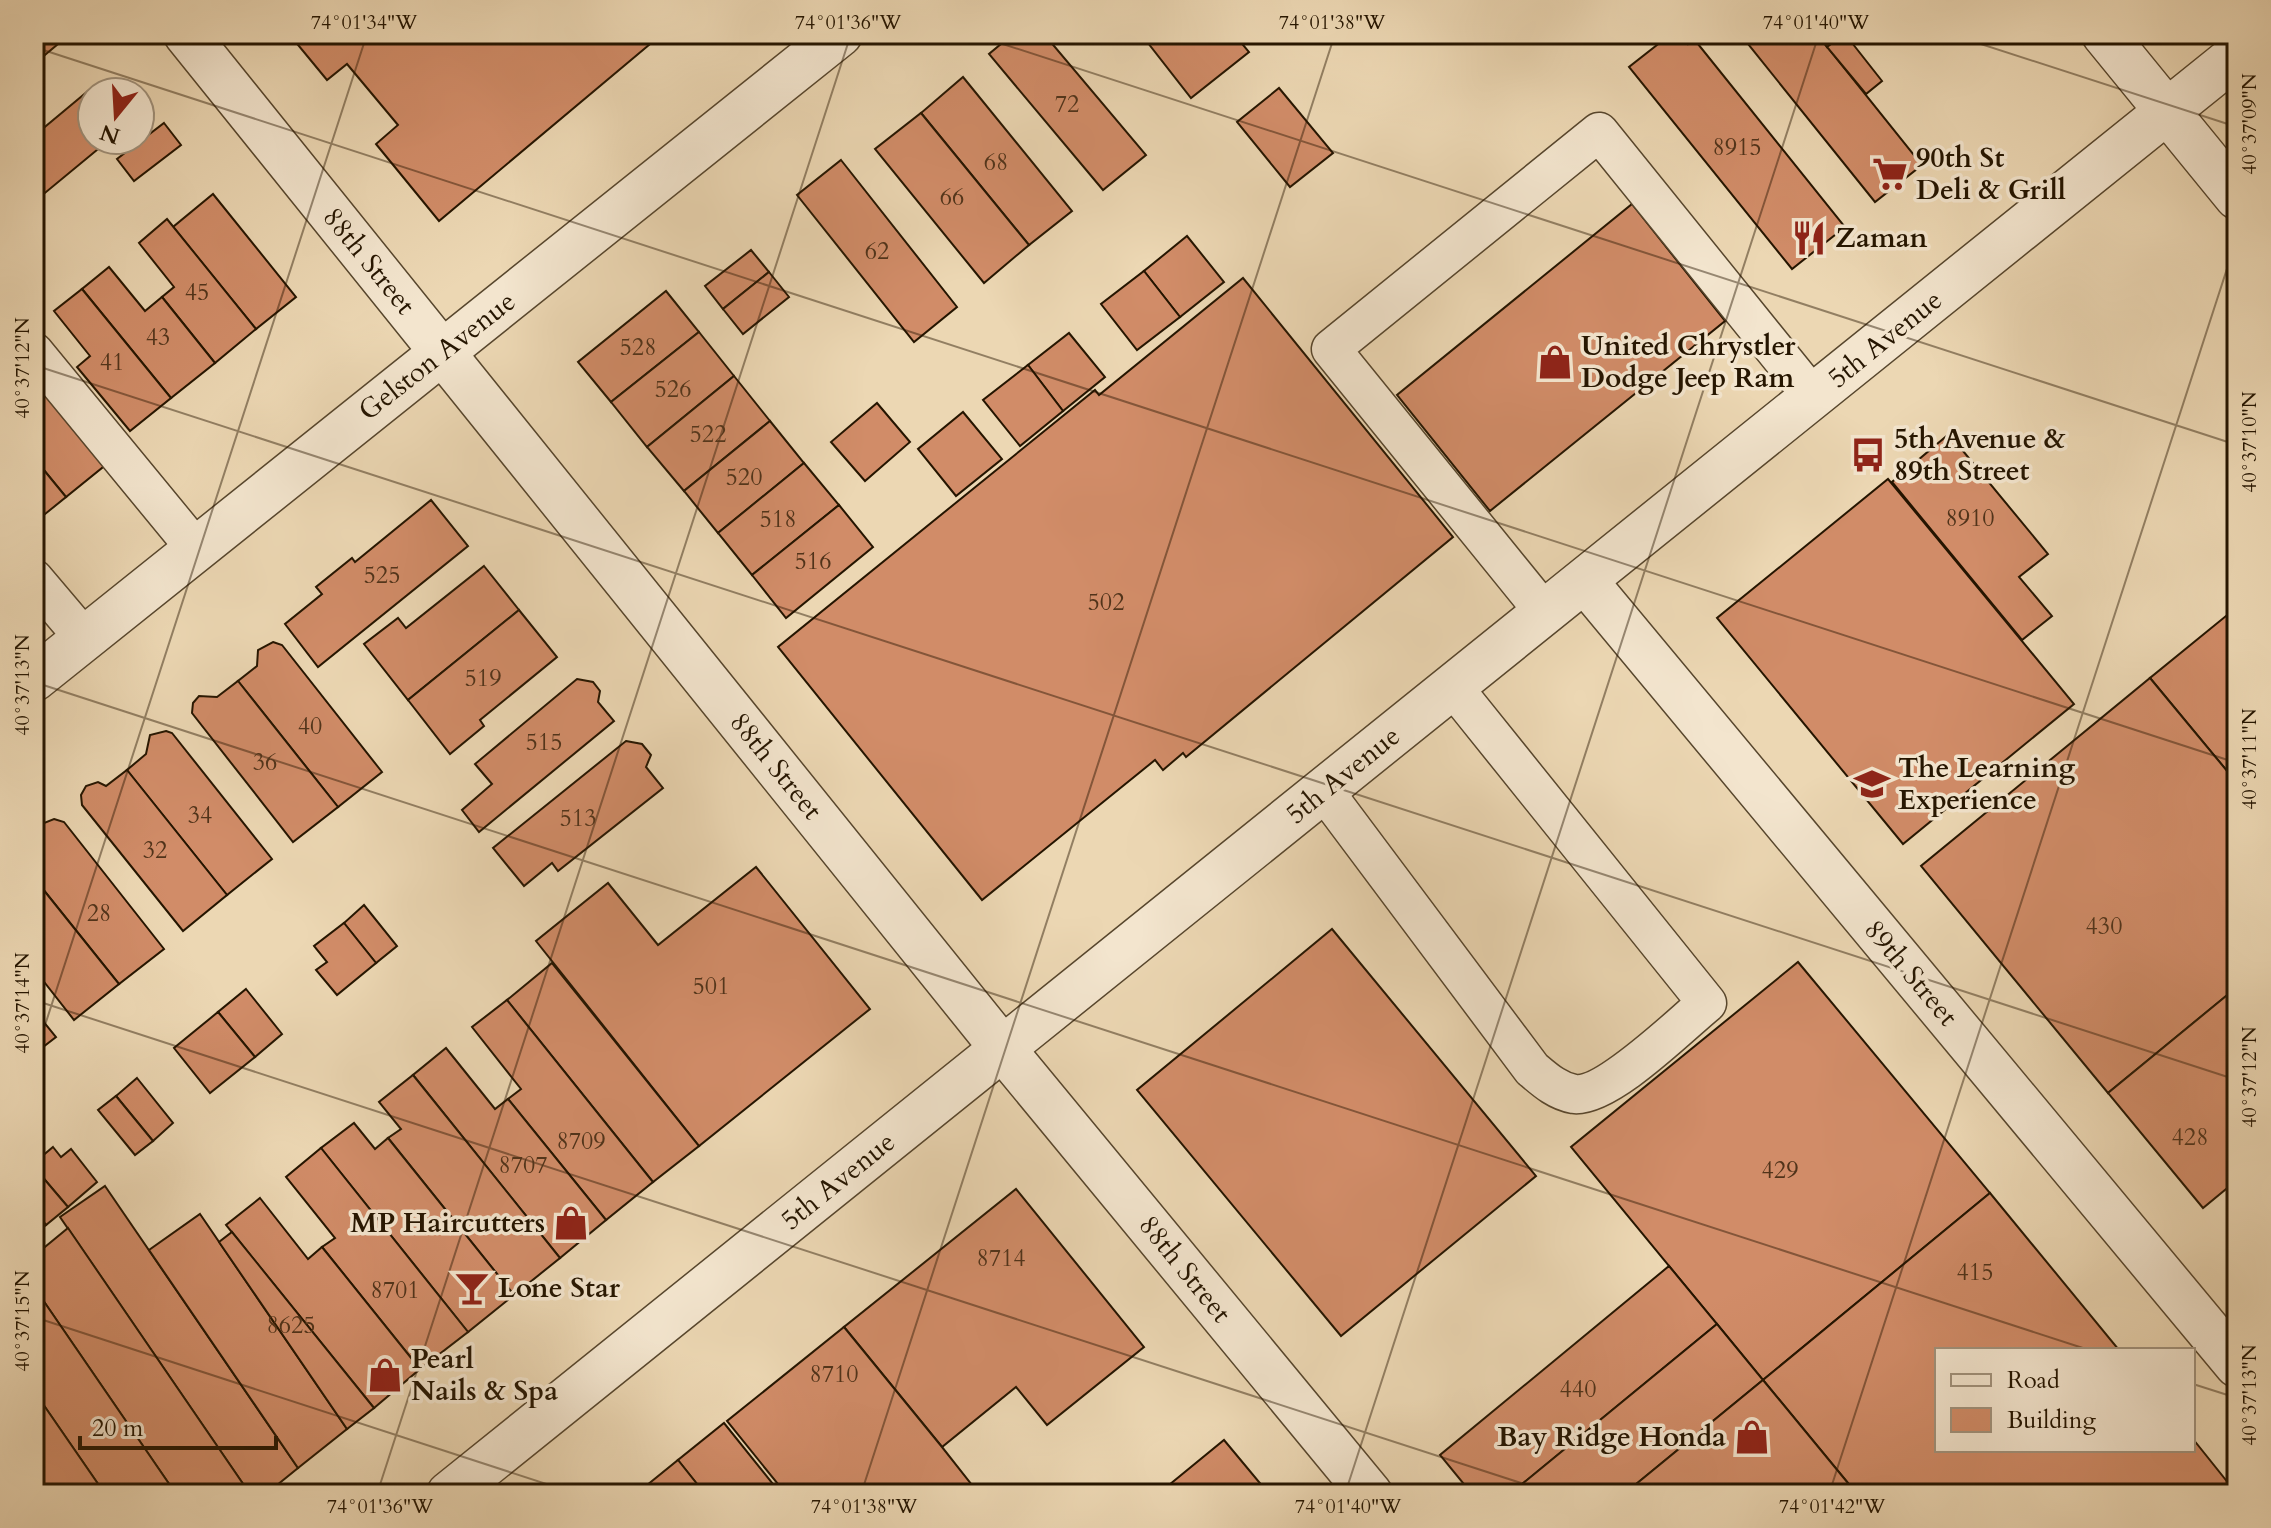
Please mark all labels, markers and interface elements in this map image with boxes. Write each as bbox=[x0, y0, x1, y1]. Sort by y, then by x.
text: 74°01'34"W bbox=[311, 9, 418, 36]
text: 74°01'36"W bbox=[795, 9, 902, 36]
text: 74°01'38"W bbox=[1279, 9, 1386, 36]
text: 74°01'40"W bbox=[1763, 9, 1870, 36]
text: 40°37'09"N bbox=[2236, 73, 2263, 175]
north arrow bbox=[76, 76, 156, 156]
house number: 72 bbox=[1055, 88, 1079, 121]
text: N bbox=[96, 117, 124, 151]
house number: 8915 bbox=[1712, 131, 1762, 164]
place label: 90th St Deli & Grill bbox=[1916, 139, 2066, 209]
house number: 68 bbox=[984, 146, 1008, 179]
supermarket icon: 90th St Deli & Grill bbox=[1871, 155, 1909, 193]
house number: 66 bbox=[940, 181, 964, 214]
street label: 88th Street bbox=[314, 199, 424, 323]
restaurant icon: Zaman bbox=[1790, 219, 1828, 257]
place label: Zaman bbox=[1835, 219, 1928, 257]
house number: 62 bbox=[865, 235, 889, 268]
house number: 45 bbox=[185, 276, 209, 309]
street label: 5th Avenue bbox=[1820, 281, 1950, 397]
street label: Gelston Avenue bbox=[351, 283, 523, 429]
text: 40°37'12"N bbox=[9, 317, 36, 419]
house number: 43 bbox=[146, 321, 170, 354]
place label: United Chrystler Dodge Jeep Ram bbox=[1581, 327, 1796, 397]
house number: 528 bbox=[620, 331, 656, 364]
shop icon: United Chrystler Dodge Jeep Ram bbox=[1536, 343, 1574, 381]
house number: 41 bbox=[100, 346, 124, 379]
house number: 526 bbox=[655, 373, 691, 406]
text: 40°37'10"N bbox=[2236, 391, 2263, 493]
house number: 522 bbox=[690, 418, 726, 451]
place label: 5th Avenue & 89th Street bbox=[1894, 420, 2066, 490]
bus stop icon: 5th Avenue & 89th Street bbox=[1849, 436, 1887, 474]
house number: 520 bbox=[726, 461, 762, 494]
house number: 8910 bbox=[1945, 502, 1995, 535]
house number: 518 bbox=[760, 503, 796, 536]
house number: 516 bbox=[795, 545, 831, 578]
house number: 525 bbox=[364, 559, 400, 592]
house number: 502 bbox=[1088, 586, 1124, 619]
text: 40°37'13"N bbox=[9, 634, 36, 736]
house number: 519 bbox=[465, 662, 501, 695]
street label: 88th Street bbox=[721, 704, 831, 828]
text: 40°37'11"N bbox=[2236, 708, 2263, 810]
house number: 40 bbox=[298, 710, 322, 743]
street label: 5th Avenue bbox=[1278, 717, 1408, 833]
house number: 515 bbox=[526, 726, 562, 759]
house number: 36 bbox=[253, 746, 277, 779]
place label: The Learning Experience bbox=[1898, 749, 2075, 819]
school or university icon: The Learning Experience bbox=[1853, 765, 1891, 803]
house number: 34 bbox=[188, 799, 212, 832]
house number: 513 bbox=[560, 802, 596, 835]
house number: 32 bbox=[143, 834, 167, 867]
house number: 28 bbox=[87, 897, 111, 930]
house number: 430 bbox=[2086, 910, 2122, 943]
street label: 89th Street bbox=[1855, 912, 1967, 1034]
text: 40°37'14"N bbox=[9, 952, 36, 1054]
house number: 501 bbox=[693, 970, 729, 1003]
text: 40°37'12"N bbox=[2236, 1026, 2263, 1128]
house number: 428 bbox=[2172, 1121, 2208, 1154]
street label: 5th Avenue bbox=[773, 1123, 903, 1239]
house number: 8709 bbox=[556, 1125, 606, 1158]
house number: 8707 bbox=[498, 1149, 548, 1182]
house number: 429 bbox=[1762, 1154, 1798, 1187]
place label: MP Haircutters bbox=[350, 1204, 545, 1242]
shop icon: MP Haircutters bbox=[552, 1204, 590, 1242]
street label: 88th Street bbox=[1130, 1207, 1240, 1331]
house number: 8714 bbox=[976, 1242, 1026, 1275]
house number: 415 bbox=[1957, 1256, 1993, 1289]
bar icon: Lone Star bbox=[453, 1269, 491, 1307]
place label: Lone Star bbox=[498, 1269, 621, 1307]
text: 40°37'15"N bbox=[9, 1270, 36, 1372]
house number: 8701 bbox=[370, 1274, 420, 1307]
house number: 8625 bbox=[266, 1309, 316, 1342]
place label: Pearl Nails & Spa bbox=[411, 1340, 558, 1410]
text: 40°37'13"N bbox=[2236, 1344, 2263, 1446]
legend bbox=[1935, 1348, 2195, 1452]
shop icon: Pearl Nails & Spa bbox=[366, 1356, 404, 1394]
house number: 8710 bbox=[809, 1358, 859, 1391]
text: Road bbox=[2007, 1364, 2060, 1397]
house number: 440 bbox=[1560, 1373, 1596, 1406]
scale bar bbox=[80, 1400, 276, 1450]
text: Building bbox=[2007, 1404, 2097, 1437]
text: 20 m bbox=[92, 1412, 144, 1445]
place label: Bay Ridge Honda bbox=[1497, 1418, 1726, 1456]
shop icon: Bay Ridge Honda bbox=[1733, 1418, 1771, 1456]
text: 74°01'36"W bbox=[327, 1493, 434, 1520]
text: 74°01'38"W bbox=[811, 1493, 918, 1520]
text: 74°01'40"W bbox=[1295, 1493, 1402, 1520]
text: 74°01'42"W bbox=[1779, 1493, 1886, 1520]

